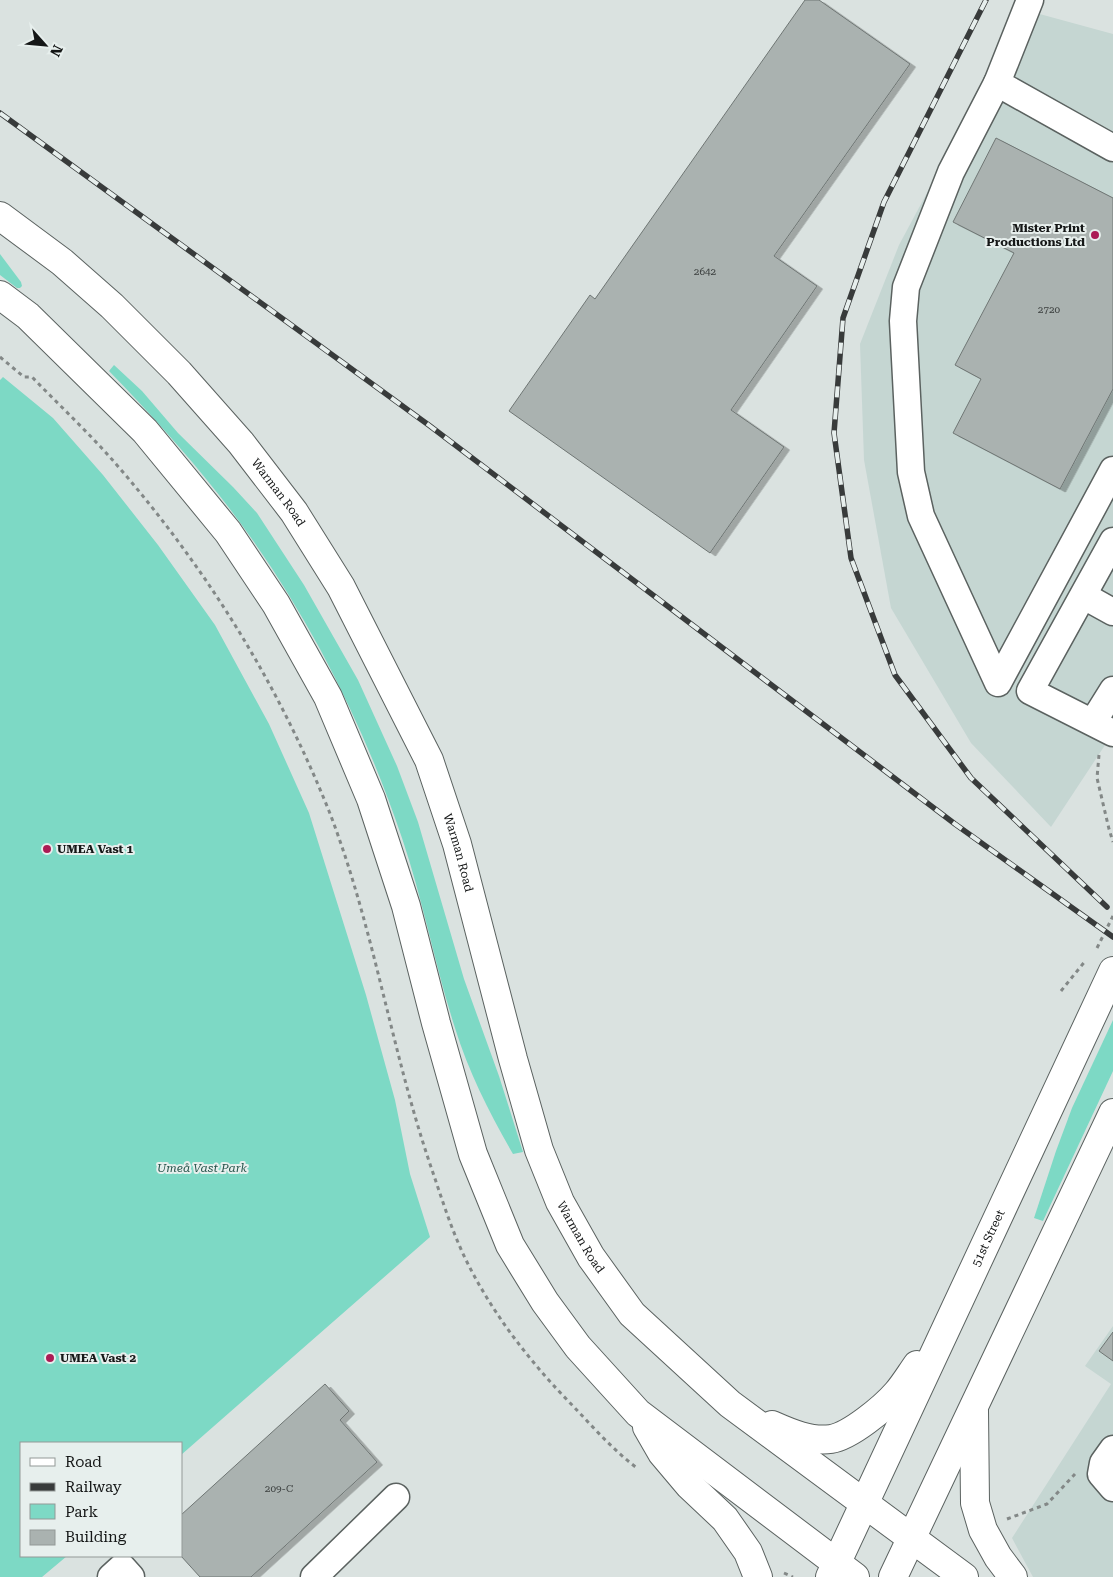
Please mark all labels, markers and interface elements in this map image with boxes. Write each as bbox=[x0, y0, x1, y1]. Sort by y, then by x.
north arrow bbox=[20, 20, 70, 70]
text: N bbox=[47, 42, 66, 60]
place label: Mister Print Productions Ltd bbox=[986, 221, 1085, 249]
marker: Mister Print Productions Ltd bbox=[1089, 229, 1101, 241]
house number: 2642 bbox=[694, 266, 717, 277]
house number: 2720 bbox=[1038, 304, 1061, 315]
street label: Warman Road bbox=[249, 456, 308, 529]
street label: Warman Road bbox=[440, 812, 476, 894]
place label: UMEA Vast 1 bbox=[57, 842, 133, 856]
marker: UMEA Vast 1 bbox=[41, 843, 53, 855]
park label: Umeå Vast Park bbox=[157, 1161, 248, 1175]
street label: Warman Road bbox=[554, 1199, 607, 1276]
street label: 51st Street bbox=[969, 1207, 1008, 1269]
place label: UMEA Vast 2 bbox=[60, 1351, 136, 1365]
marker: UMEA Vast 2 bbox=[44, 1352, 56, 1364]
legend bbox=[20, 1442, 182, 1557]
text: Road bbox=[65, 1453, 102, 1471]
text: Railway bbox=[65, 1478, 122, 1496]
house number: 209-C bbox=[265, 1483, 293, 1494]
text: Park bbox=[65, 1503, 99, 1521]
text: Building bbox=[65, 1528, 127, 1546]

